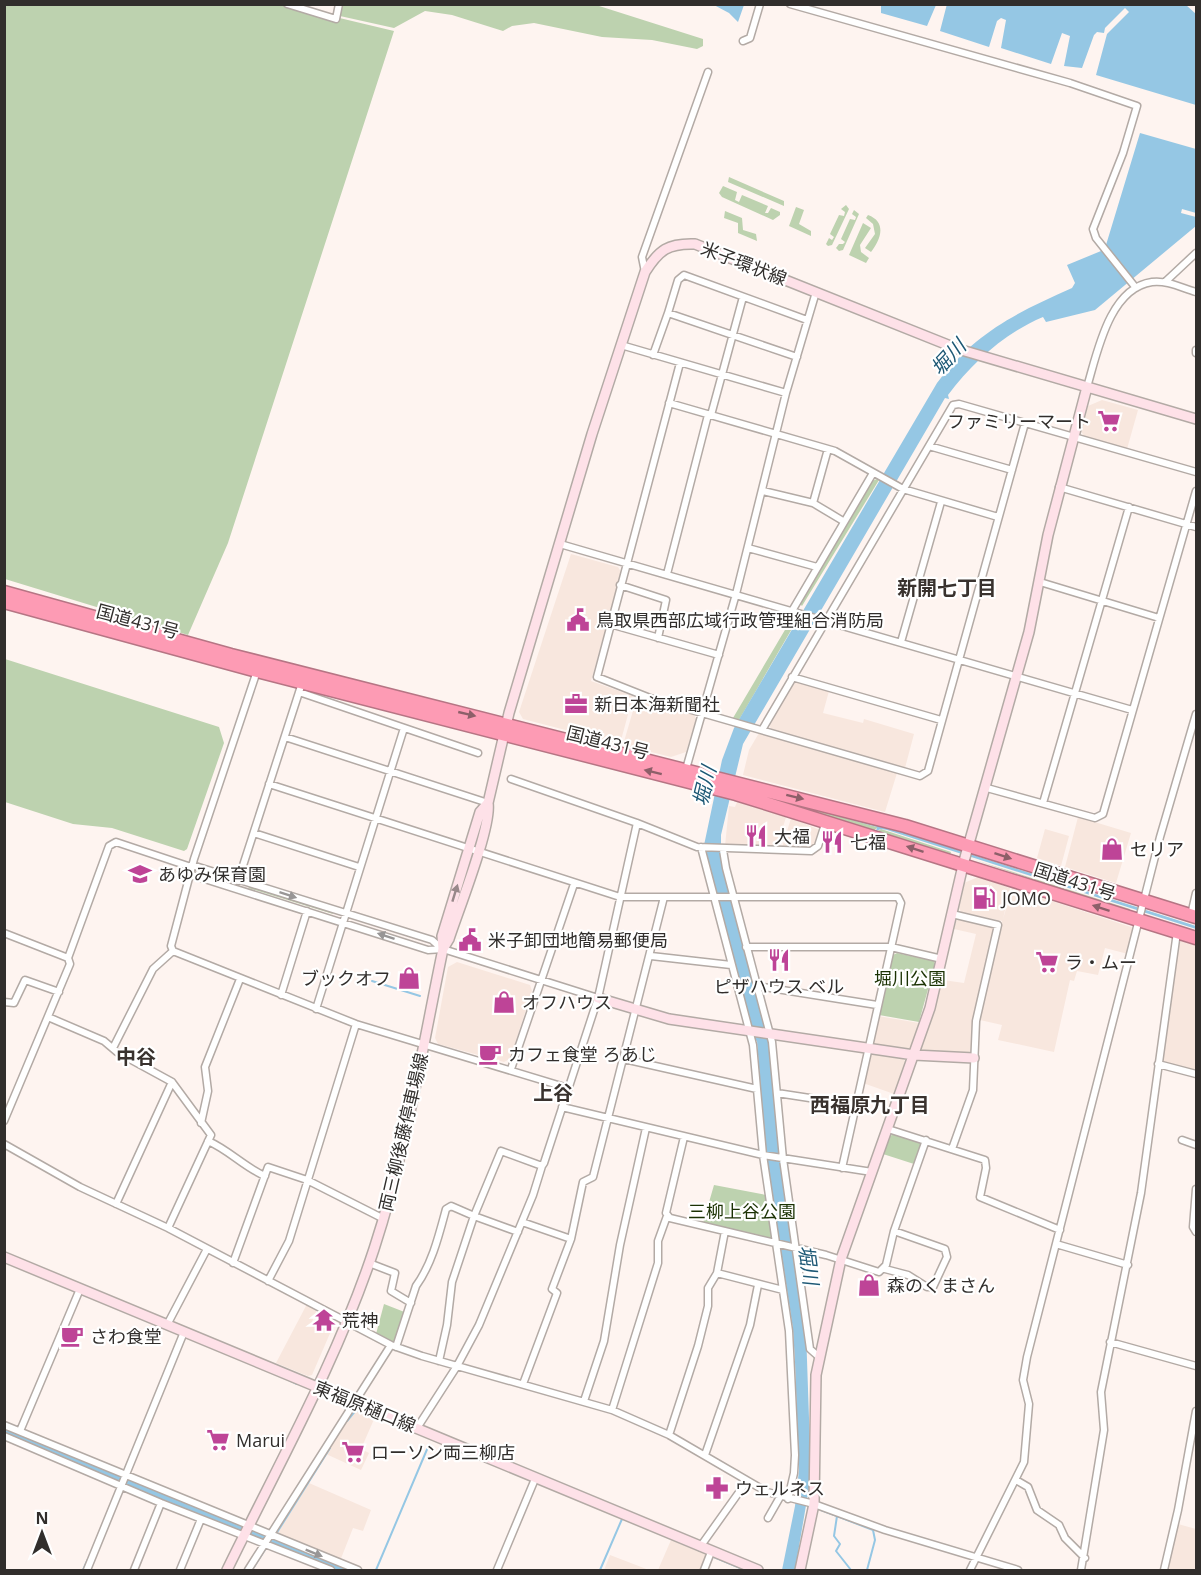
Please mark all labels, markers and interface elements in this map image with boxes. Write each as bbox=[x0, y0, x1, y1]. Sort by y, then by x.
street label: 米子環状線 bbox=[698, 236, 790, 290]
water label: 堀川 bbox=[924, 332, 973, 381]
supermarket icon: ファミリーマート bbox=[1096, 408, 1122, 434]
place label: ファミリーマート bbox=[947, 409, 1091, 433]
district label: 新開七丁目 bbox=[897, 574, 997, 601]
street label: 国道431号 bbox=[94, 598, 182, 644]
public building icon: 鳥取県西部広域行政管理組合消防局 bbox=[565, 607, 591, 633]
place label: 鳥取県西部広域行政管理組合消防局 bbox=[596, 608, 884, 632]
office icon: 新日本海新聞社 bbox=[563, 691, 589, 717]
place label: 新日本海新聞社 bbox=[594, 692, 720, 716]
one-way arrow bbox=[458, 710, 476, 720]
street label: 国道431号 bbox=[564, 720, 652, 764]
water label: 堀川 bbox=[686, 761, 722, 809]
one-way arrow bbox=[644, 766, 662, 776]
one-way arrow bbox=[786, 793, 804, 803]
restaurant icon: 大福 bbox=[743, 823, 769, 849]
place label: 大福 bbox=[774, 824, 810, 848]
restaurant icon: 七福 bbox=[819, 829, 845, 855]
place label: 七福 bbox=[850, 830, 886, 854]
shop icon: セリア bbox=[1099, 836, 1125, 862]
place label: セリア bbox=[1130, 837, 1184, 861]
one-way arrow bbox=[906, 844, 924, 853]
one-way arrow bbox=[994, 852, 1012, 861]
street label: 国道431号 bbox=[1031, 856, 1119, 906]
school or university icon: あゆみ保育園 bbox=[127, 861, 153, 887]
place label: あゆみ保育園 bbox=[158, 862, 266, 886]
one-way arrow bbox=[451, 883, 460, 901]
fuel station icon: JOMO bbox=[971, 885, 997, 911]
place label: JOMO bbox=[1000, 886, 1051, 910]
one-way arrow bbox=[279, 890, 297, 900]
one-way arrow bbox=[1092, 903, 1110, 912]
public building icon: 米子卸団地簡易郵便局 bbox=[457, 927, 483, 953]
place label: 米子卸団地簡易郵便局 bbox=[488, 928, 668, 952]
one-way arrow bbox=[377, 931, 395, 941]
restaurant icon: ピザハウス ベル bbox=[766, 947, 792, 973]
supermarket icon: ラ・ムー bbox=[1034, 949, 1060, 975]
place label: ラ・ムー bbox=[1065, 950, 1137, 974]
shop icon: ブックオフ bbox=[396, 965, 422, 991]
place label: ブックオフ bbox=[301, 966, 391, 990]
park label: 堀川公園 bbox=[874, 966, 946, 990]
place label: ピザハウス ベル bbox=[714, 974, 844, 998]
shop icon: オフハウス bbox=[491, 989, 517, 1015]
place label: オフハウス bbox=[522, 990, 612, 1014]
cafe icon: カフェ食堂 ろあじ bbox=[477, 1041, 503, 1067]
place label: カフェ食堂 ろあじ bbox=[508, 1042, 657, 1066]
district label: 中谷 bbox=[116, 1043, 156, 1070]
street label: 両三柳後藤停車場線 bbox=[373, 1050, 433, 1214]
district label: 上谷 bbox=[533, 1079, 573, 1106]
district label: 西福原九丁目 bbox=[810, 1091, 930, 1118]
park label: 三柳上谷公園 bbox=[688, 1199, 796, 1223]
water label: 堀川 bbox=[793, 1243, 825, 1289]
shop icon: 森のくまさん bbox=[856, 1272, 882, 1298]
place label: 森のくまさん bbox=[887, 1273, 995, 1297]
temple icon: 荒神 bbox=[311, 1307, 337, 1333]
place label: 荒神 bbox=[342, 1308, 378, 1332]
cafe icon: さわ食堂 bbox=[59, 1323, 85, 1349]
place label: さわ食堂 bbox=[90, 1324, 162, 1348]
street label: 東福原樋口線 bbox=[310, 1375, 420, 1437]
supermarket icon: Marui bbox=[205, 1427, 231, 1453]
place label: Marui bbox=[236, 1428, 285, 1452]
supermarket icon: ローソン両三柳店 bbox=[340, 1439, 366, 1465]
place label: ローソン両三柳店 bbox=[371, 1440, 515, 1464]
pharmacy icon: ウェルネス bbox=[704, 1475, 730, 1501]
place label: ウェルネス bbox=[735, 1476, 825, 1500]
north arrow bbox=[12, 1503, 72, 1563]
text: N bbox=[35, 1507, 49, 1529]
one-way arrow bbox=[306, 1548, 324, 1558]

